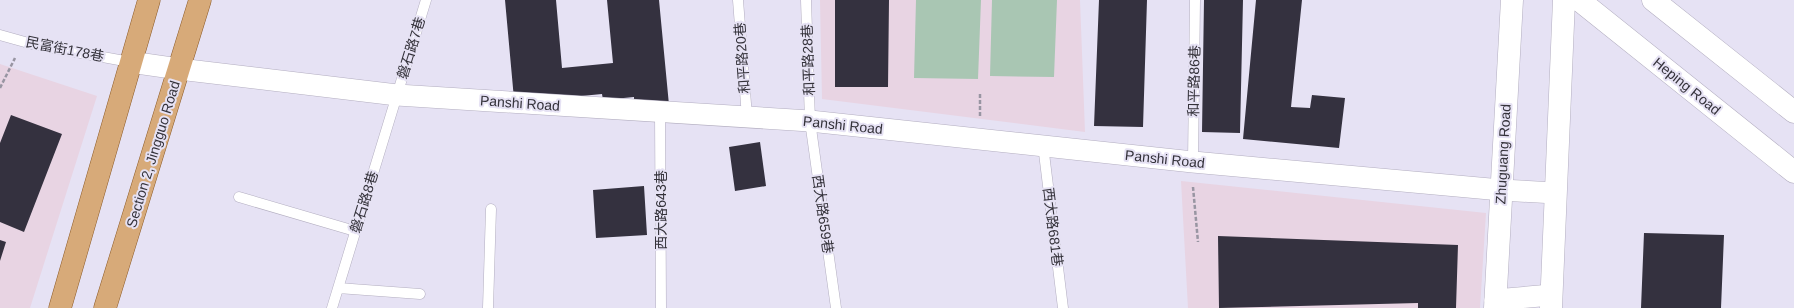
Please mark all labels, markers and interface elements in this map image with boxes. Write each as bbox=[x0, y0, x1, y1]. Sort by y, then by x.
street label: 磐石路7巷 bbox=[394, 15, 428, 81]
street label: 和平路20巷 bbox=[732, 22, 752, 94]
street label: 和平路28巷 bbox=[799, 24, 817, 96]
street label: 民富街178巷 bbox=[25, 34, 105, 64]
street label: 和平路86巷 bbox=[1185, 45, 1203, 117]
street label: Heping Road bbox=[1650, 54, 1724, 118]
street label: Section 2, Jingguo Road bbox=[123, 79, 183, 229]
street label: Panshi Road bbox=[479, 92, 561, 114]
street label: Zhuguang Road bbox=[1492, 103, 1514, 205]
street label: Panshi Road bbox=[802, 113, 884, 137]
street label: Panshi Road bbox=[1124, 147, 1206, 171]
street label: 磐石路8巷 bbox=[347, 169, 381, 235]
street label: 西大路643巷 bbox=[653, 170, 669, 250]
street label: 西大路659巷 bbox=[810, 174, 836, 254]
street label: 西大路681巷 bbox=[1040, 187, 1066, 267]

